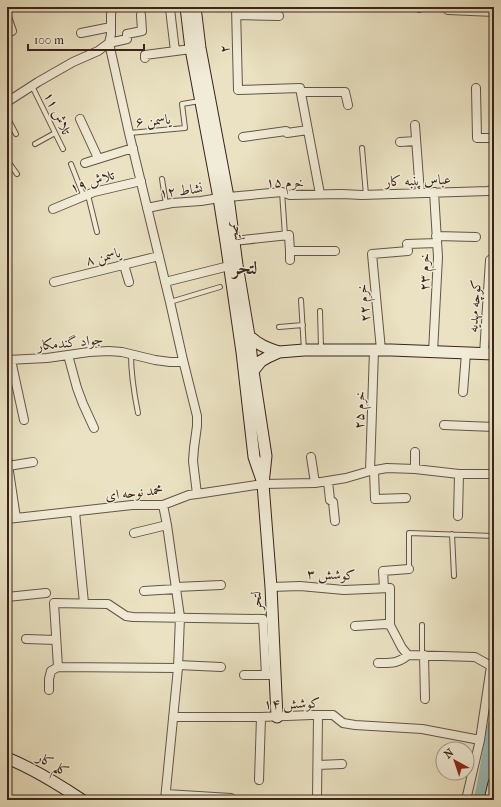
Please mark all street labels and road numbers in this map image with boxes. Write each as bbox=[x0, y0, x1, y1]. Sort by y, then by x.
street label: ۲ bbox=[216, 45, 233, 53]
street label: تلاش ۱۱ bbox=[40, 89, 75, 138]
street label: یاسمن ۶ bbox=[135, 110, 173, 132]
street label: تلاش ۱۹ bbox=[68, 166, 117, 197]
street label: عباس پنبه کار bbox=[383, 171, 451, 191]
street label: خرم ۱۵ bbox=[266, 174, 304, 195]
street label: نشاط ۱۲ bbox=[158, 179, 204, 202]
street label: لتحر bbox=[228, 218, 248, 242]
street label: یاسمن ۸ bbox=[84, 244, 124, 270]
street label: خرم ۲۳ bbox=[416, 253, 437, 291]
street label: کوچه مهدیه bbox=[464, 279, 486, 333]
street label: خرم ۲۲ bbox=[353, 283, 378, 323]
street label: جواد گندمکار bbox=[34, 331, 104, 355]
street label: خرم ۲۵ bbox=[350, 391, 373, 429]
street label: محمد نوحه ای bbox=[104, 481, 164, 504]
street label: کوشش ۳ bbox=[307, 565, 355, 585]
street label: لتحر bbox=[248, 591, 266, 613]
street label: کوشش ۱۴ bbox=[264, 695, 320, 713]
street label: کلم کار bbox=[29, 747, 72, 786]

